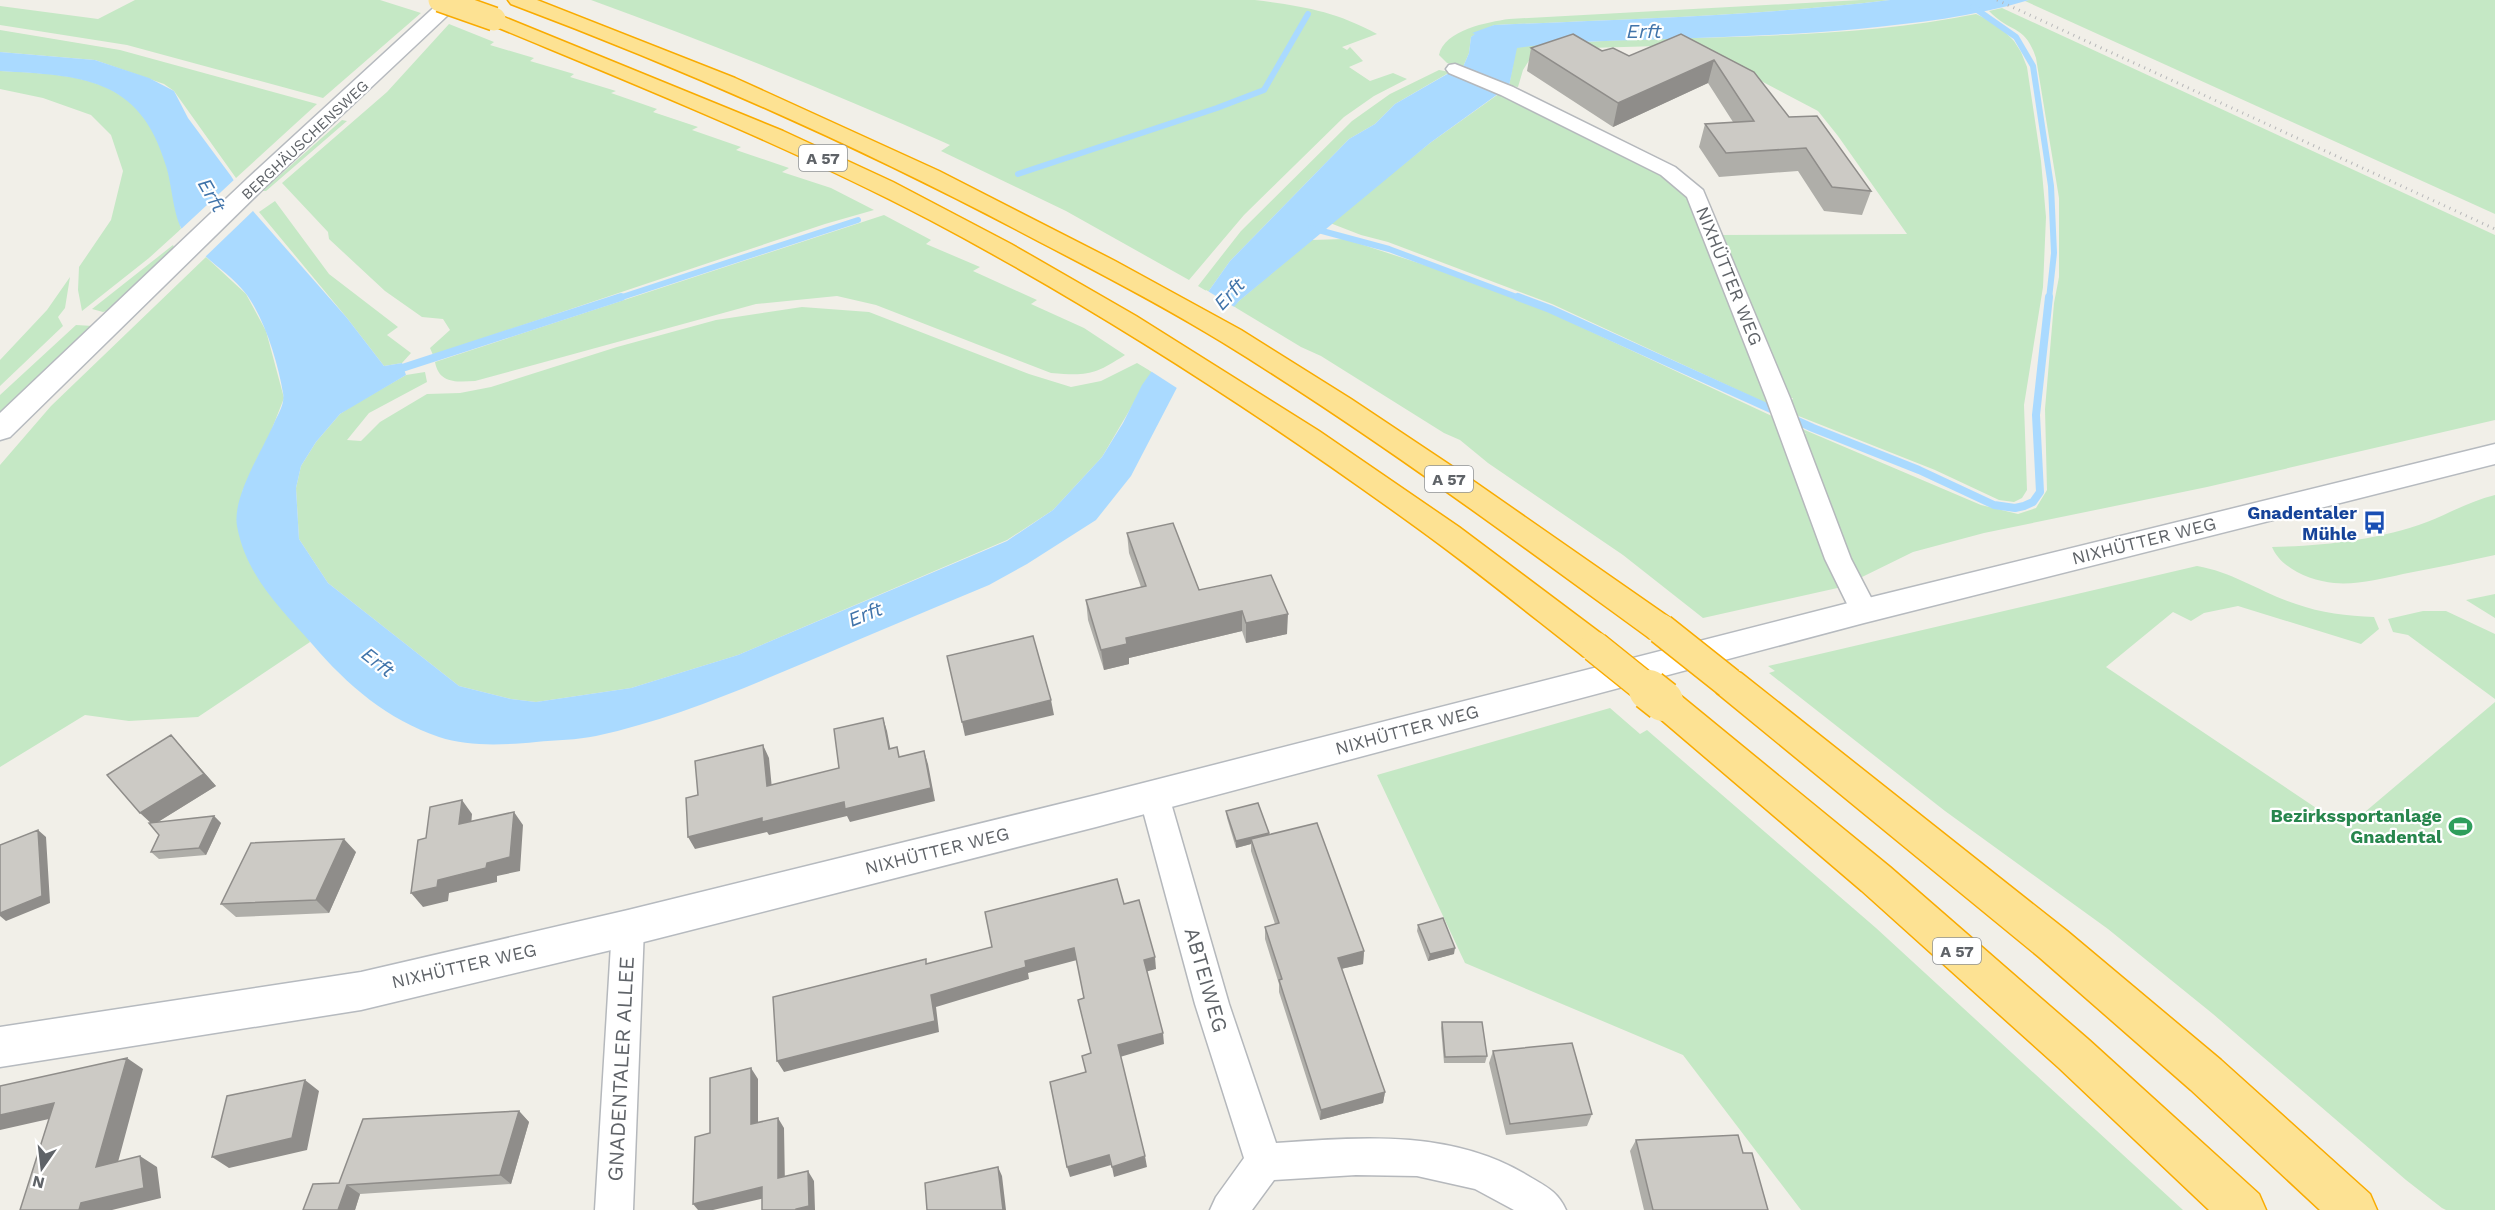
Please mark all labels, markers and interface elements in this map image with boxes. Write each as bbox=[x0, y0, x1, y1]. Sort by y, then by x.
water label: Erft bbox=[1627, 19, 1662, 43]
street label: BERGHÄUSCHENSWEG bbox=[238, 76, 372, 204]
road number: A 57 bbox=[799, 145, 847, 171]
water label: Erft bbox=[193, 174, 232, 217]
street label: NIXHÜTTER WEG bbox=[1692, 203, 1767, 348]
water label: Erft bbox=[1208, 272, 1250, 315]
road number: A 57 bbox=[1425, 466, 1473, 492]
place label: Gnadentaler Mühle bbox=[2247, 502, 2357, 544]
bus stop icon: Gnadentaler Mühle bbox=[2362, 510, 2388, 536]
street label: NIXHÜTTER WEG bbox=[2070, 512, 2218, 569]
water label: Erft bbox=[844, 596, 887, 632]
water label: Erft bbox=[357, 642, 400, 683]
street label: NIXHÜTTER WEG bbox=[1333, 700, 1481, 759]
place label: Bezirkssportanlage Gnadental bbox=[2270, 805, 2442, 847]
sports icon: Bezirkssportanlage Gnadental bbox=[2447, 813, 2473, 839]
street label: NIXHÜTTER WEG bbox=[863, 822, 1011, 879]
street label: ABTEIWEG bbox=[1180, 924, 1233, 1035]
road number: A 57 bbox=[1933, 938, 1981, 964]
street label: NIXHÜTTER WEG bbox=[390, 939, 538, 992]
street label: GNADENTALER ALLEE bbox=[602, 956, 639, 1182]
north arrow bbox=[12, 1138, 72, 1198]
text: N bbox=[30, 1171, 47, 1193]

